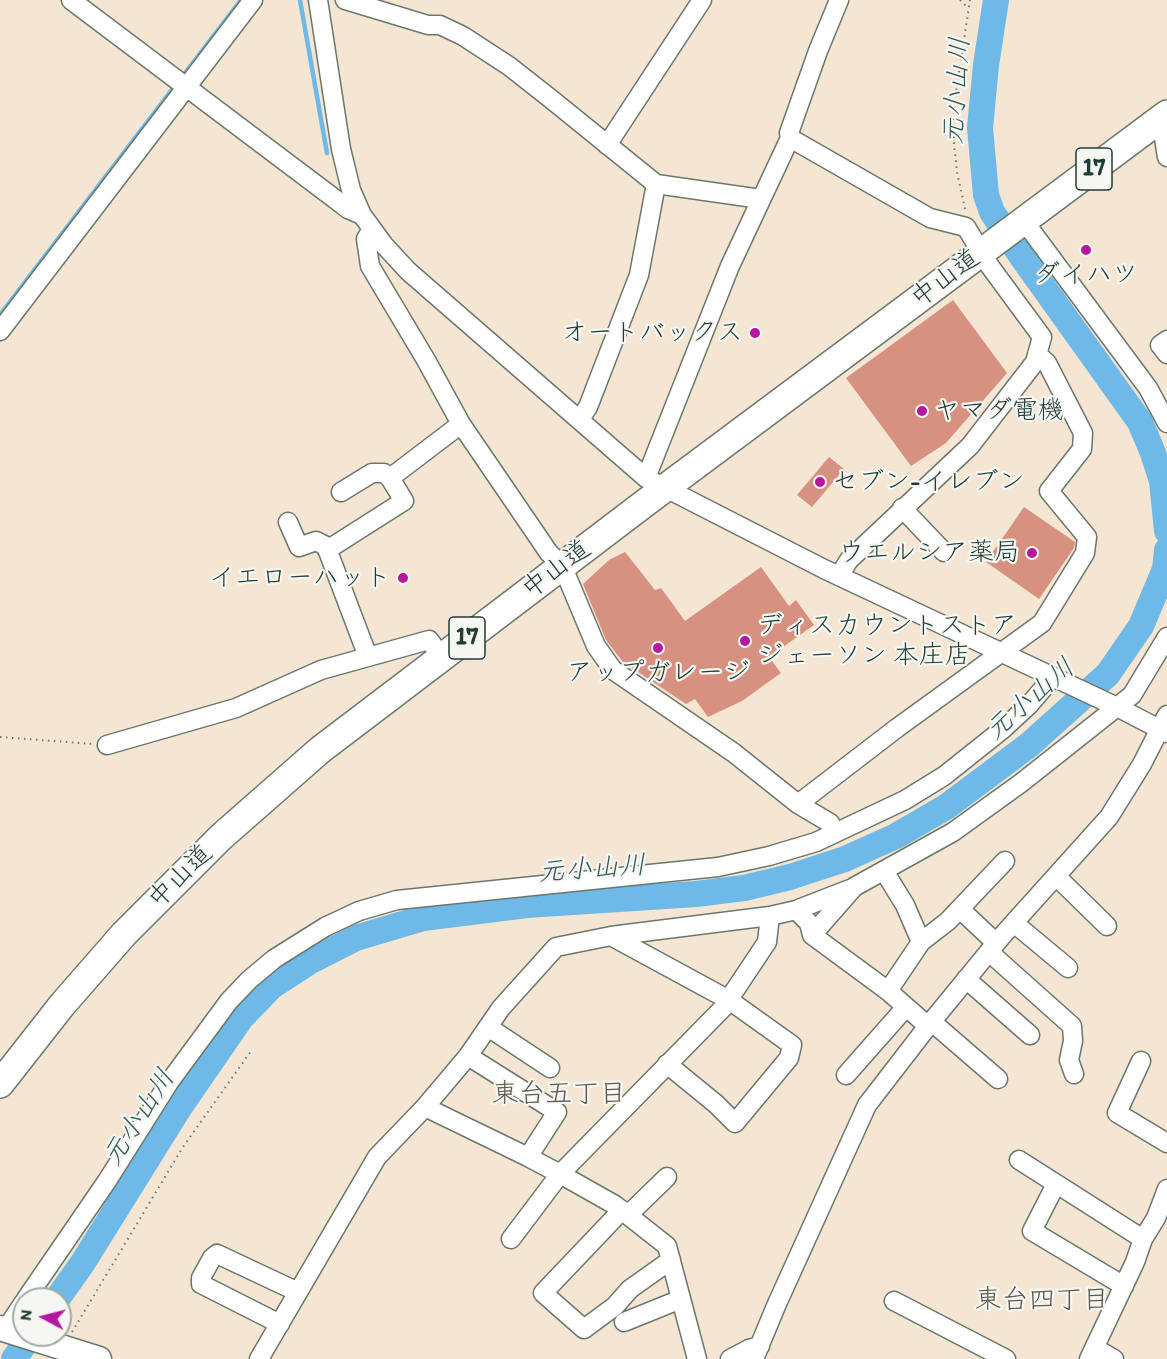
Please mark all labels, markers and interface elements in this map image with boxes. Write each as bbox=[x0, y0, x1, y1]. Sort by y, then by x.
water label: 元小山川 bbox=[938, 36, 978, 146]
road number: 17 bbox=[1076, 148, 1112, 190]
street label: 中山道 bbox=[905, 243, 987, 315]
marker: ダイハツ bbox=[1079, 243, 1093, 257]
place label: ダイハツ bbox=[1034, 259, 1138, 291]
place label: オートバックス bbox=[561, 317, 743, 349]
marker: オートバックス bbox=[748, 326, 762, 340]
place label: ヤマダ電機 bbox=[934, 395, 1064, 427]
marker: ヤマダ電機 bbox=[915, 404, 929, 418]
place label: セブン-イレブン bbox=[832, 466, 1024, 498]
marker: セブン-イレブン bbox=[813, 475, 827, 489]
street label: 中山道 bbox=[516, 534, 598, 606]
place label: ウエルシア薬局 bbox=[838, 537, 1020, 569]
marker: ウエルシア薬局 bbox=[1025, 546, 1039, 560]
place label: イエローハット bbox=[209, 562, 391, 594]
marker: イエローハット bbox=[396, 571, 410, 585]
place label: ディスカウントストア ジェーソン 本庄店 bbox=[757, 610, 1017, 672]
road number: 17 bbox=[449, 617, 485, 659]
marker: ディスカウントストア ジェーソン 本庄店 bbox=[738, 634, 752, 648]
marker: アップガレージ bbox=[651, 641, 665, 655]
water label: 元小山川 bbox=[980, 652, 1082, 748]
place label: アップガレージ bbox=[566, 657, 750, 689]
street label: 中山道 bbox=[142, 838, 220, 916]
water label: 元小山川 bbox=[537, 850, 647, 890]
water label: 元小山川 bbox=[97, 1064, 183, 1172]
district label: 東台五丁目 bbox=[492, 1079, 626, 1111]
district label: 東台四丁目 bbox=[975, 1285, 1109, 1317]
north arrow bbox=[12, 1287, 72, 1347]
text: N bbox=[16, 1308, 36, 1322]

